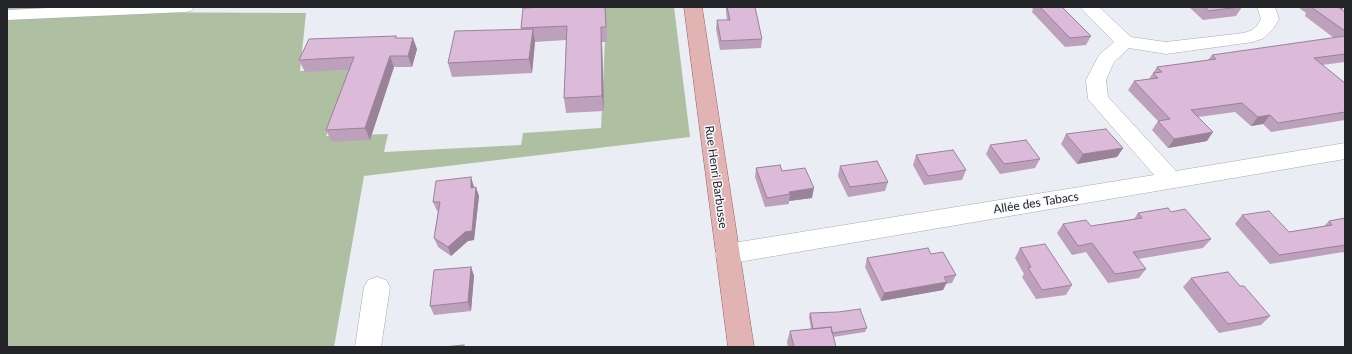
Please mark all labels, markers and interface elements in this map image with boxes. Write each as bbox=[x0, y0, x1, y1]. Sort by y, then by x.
street label: Rue Henri Barbusse bbox=[702, 125, 730, 229]
street label: Allée des Tabacs bbox=[992, 189, 1080, 217]

